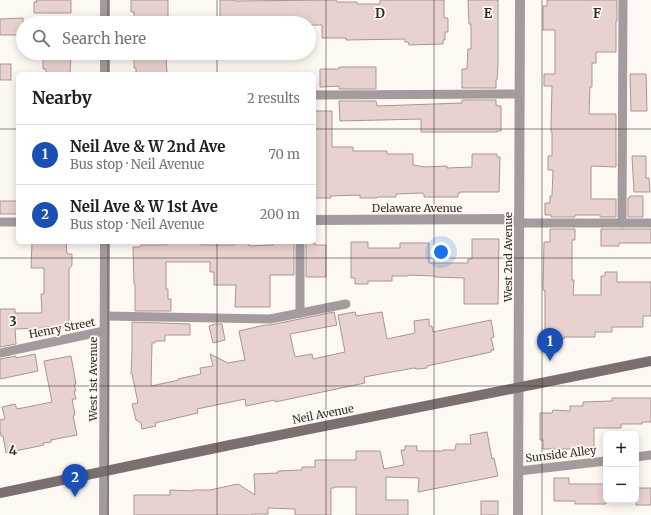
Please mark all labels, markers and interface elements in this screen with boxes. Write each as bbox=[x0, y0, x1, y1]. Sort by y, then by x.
text: D bbox=[375, 5, 385, 22]
text: E bbox=[484, 5, 493, 22]
text: F bbox=[593, 5, 601, 22]
search box bbox=[16, 16, 316, 60]
icon: search bbox=[30, 27, 52, 49]
text: Search here bbox=[62, 29, 146, 48]
text: Nearby bbox=[32, 87, 92, 109]
text: 2 results bbox=[247, 90, 300, 107]
text: Neil Ave & W 2nd Ave bbox=[70, 137, 225, 156]
text: 1 bbox=[42, 146, 48, 163]
text: 70 m bbox=[269, 146, 300, 163]
text: Bus stop · Neil Avenue bbox=[70, 156, 204, 173]
text: Neil Ave & W 1st Ave bbox=[70, 197, 218, 216]
street label: Delaware Avenue bbox=[372, 201, 462, 215]
text: 2 bbox=[41, 206, 49, 223]
text: 200 m bbox=[260, 206, 300, 223]
street label: West 2nd Avenue bbox=[501, 212, 515, 303]
text: Bus stop · Neil Avenue bbox=[70, 216, 204, 233]
your location bbox=[431, 242, 451, 262]
text: 3 bbox=[9, 313, 17, 330]
street label: Henry Street bbox=[28, 315, 97, 341]
pin: 1 bbox=[537, 328, 563, 361]
street label: West 1st Avenue bbox=[86, 337, 100, 422]
street label: Neil Avenue bbox=[291, 401, 355, 427]
map controls bbox=[603, 431, 639, 503]
button: + bbox=[603, 431, 639, 467]
text: 4 bbox=[9, 442, 18, 459]
street label: Sunside Alley bbox=[525, 443, 598, 465]
pin: 2 bbox=[62, 464, 88, 497]
button: − bbox=[603, 467, 639, 503]

